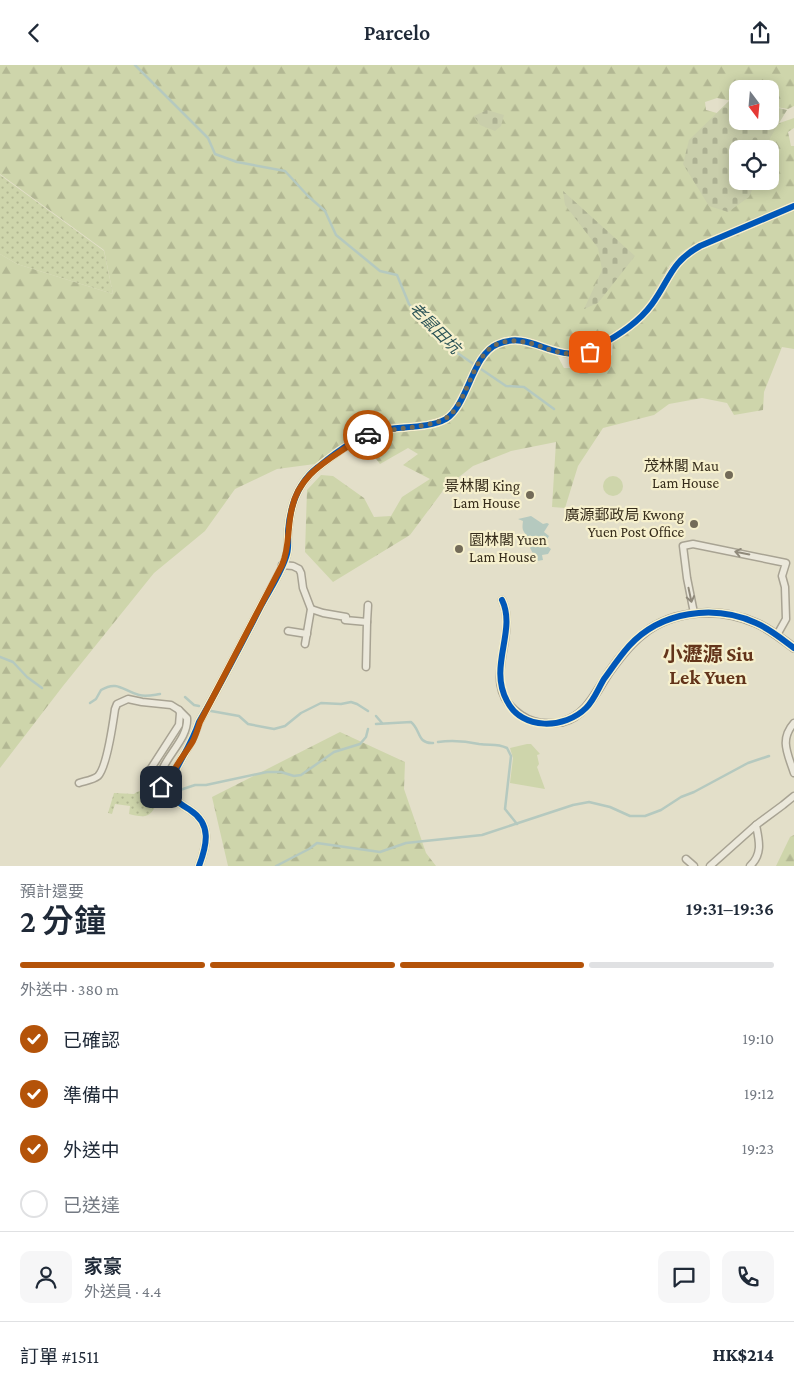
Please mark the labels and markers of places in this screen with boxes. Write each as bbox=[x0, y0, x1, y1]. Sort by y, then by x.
pin bbox=[569, 331, 611, 373]
place label: 茂林閣 Mau Lam House bbox=[644, 458, 719, 491]
marker: 茂林閣 Mau Lam House bbox=[723, 469, 735, 481]
place label: 景林閣 King Lam House bbox=[444, 478, 520, 511]
marker: 景林閣 King Lam House bbox=[524, 489, 536, 501]
place label: 廣源郵政局 Kwong Yuen Post Office bbox=[564, 507, 684, 540]
marker: 廣源郵政局 Kwong Yuen Post Office bbox=[688, 518, 700, 530]
place label: 園林閣 Yuen Lam House bbox=[469, 532, 547, 565]
marker: 園林閣 Yuen Lam House bbox=[453, 543, 465, 555]
pin bbox=[140, 766, 182, 808]

